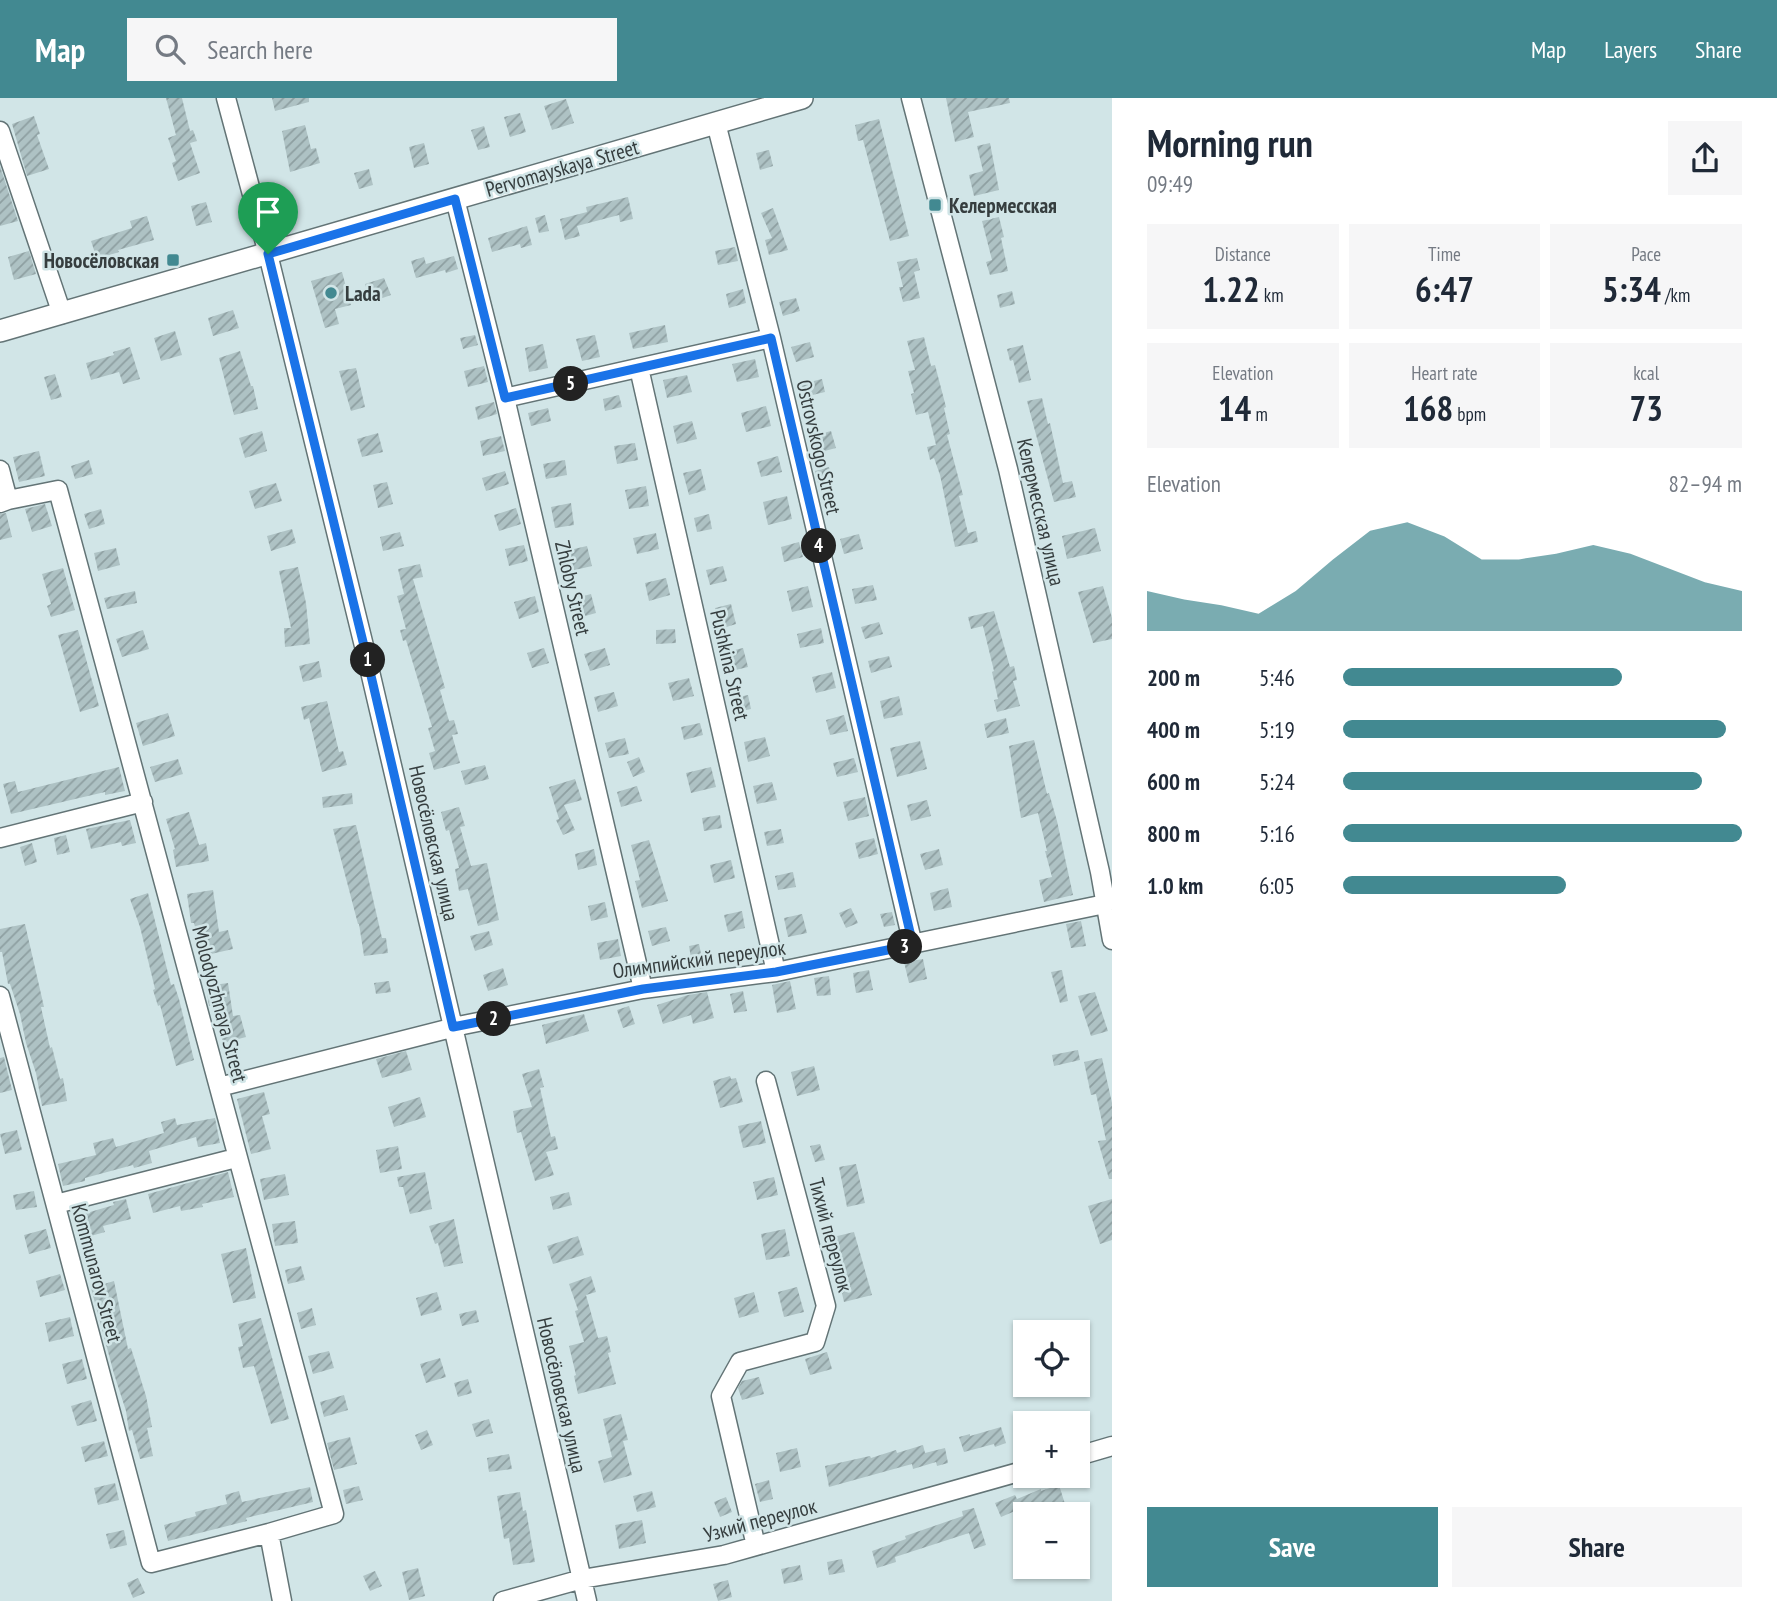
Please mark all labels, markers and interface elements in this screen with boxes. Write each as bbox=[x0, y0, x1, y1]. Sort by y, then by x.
search box bbox=[127, 18, 617, 81]
text: Map bbox=[35, 28, 85, 71]
icon: search bbox=[151, 30, 189, 68]
text: Search here bbox=[207, 33, 313, 66]
text: Map bbox=[1531, 34, 1566, 65]
text: Layers bbox=[1604, 34, 1657, 65]
text: Share bbox=[1695, 34, 1742, 65]
text: Morning run bbox=[1147, 118, 1313, 167]
button: share bbox=[1668, 121, 1742, 195]
street label: Pervomayskaya Street bbox=[482, 133, 642, 203]
text: 09:49 bbox=[1147, 169, 1193, 198]
pin bbox=[238, 182, 298, 254]
place label: Келермесская bbox=[949, 192, 1057, 219]
icon: arrive bbox=[249, 193, 287, 231]
marker: Келермесская bbox=[927, 197, 943, 213]
text: Distance bbox=[1215, 242, 1271, 266]
text: Time bbox=[1428, 242, 1461, 266]
text: Pace bbox=[1631, 242, 1661, 266]
place label: Новосёловская bbox=[44, 247, 159, 274]
marker: Новосёловская bbox=[165, 252, 181, 268]
text: 1.22 bbox=[1202, 266, 1260, 312]
text: 6:47 bbox=[1415, 266, 1474, 312]
text: 5:34 bbox=[1602, 266, 1661, 312]
place label: Lada bbox=[345, 280, 381, 307]
text: km bbox=[1260, 283, 1284, 307]
text: /km bbox=[1661, 283, 1690, 307]
marker: Lada bbox=[323, 285, 339, 301]
text: Elevation bbox=[1212, 361, 1273, 385]
text: Heart rate bbox=[1411, 361, 1478, 385]
text: kcal bbox=[1633, 361, 1659, 385]
pin: 5 bbox=[554, 366, 588, 402]
text: 5 bbox=[566, 371, 575, 395]
street label: Ostrovskogo Street bbox=[790, 377, 848, 517]
text: 14 bbox=[1218, 385, 1251, 431]
text: 168 bbox=[1403, 385, 1453, 431]
text: 73 bbox=[1629, 385, 1663, 431]
text: m bbox=[1251, 402, 1268, 426]
text: bpm bbox=[1453, 402, 1486, 426]
street label: Келермесская улица bbox=[1011, 436, 1071, 588]
text: Elevation bbox=[1147, 469, 1221, 498]
text: 82–94 m bbox=[1669, 469, 1742, 498]
pin: 4 bbox=[802, 528, 836, 564]
text: 4 bbox=[814, 533, 823, 557]
street label: Zhloby Street bbox=[549, 538, 597, 638]
street label: Pushkina Street bbox=[704, 607, 756, 723]
pin: 1 bbox=[350, 642, 386, 678]
text: 1 bbox=[363, 647, 372, 671]
text: 200 m bbox=[1147, 663, 1200, 692]
text: 5:46 bbox=[1259, 663, 1295, 692]
text: 400 m bbox=[1147, 715, 1200, 744]
text: 5:19 bbox=[1259, 715, 1295, 744]
street label: Новосёловская улица bbox=[403, 763, 465, 923]
text: 600 m bbox=[1147, 767, 1200, 796]
text: 5:24 bbox=[1259, 767, 1295, 796]
text: 800 m bbox=[1147, 819, 1200, 848]
text: 5:16 bbox=[1259, 819, 1295, 848]
text: 1.0 km bbox=[1147, 871, 1203, 900]
text: 6:05 bbox=[1259, 871, 1295, 900]
street label: Molodyozhnaya Street bbox=[186, 923, 254, 1085]
pin: 3 bbox=[888, 930, 922, 964]
street label: Олимпийский переулок bbox=[611, 934, 787, 984]
text: 3 bbox=[900, 934, 909, 958]
pin: 2 bbox=[476, 1002, 512, 1037]
text: 2 bbox=[489, 1006, 498, 1030]
street label: Тихий переулок bbox=[803, 1175, 859, 1295]
street label: Kommunarov Street bbox=[65, 1201, 129, 1346]
street label: Новосёловская улица bbox=[531, 1315, 593, 1475]
map controls bbox=[1013, 1320, 1090, 1579]
button: locate bbox=[1013, 1320, 1090, 1397]
button: + bbox=[1013, 1411, 1090, 1488]
street label: Узкий переулок bbox=[701, 1492, 819, 1548]
button: − bbox=[1013, 1502, 1090, 1579]
button: Save bbox=[1147, 1507, 1438, 1587]
button: Share bbox=[1452, 1507, 1742, 1587]

